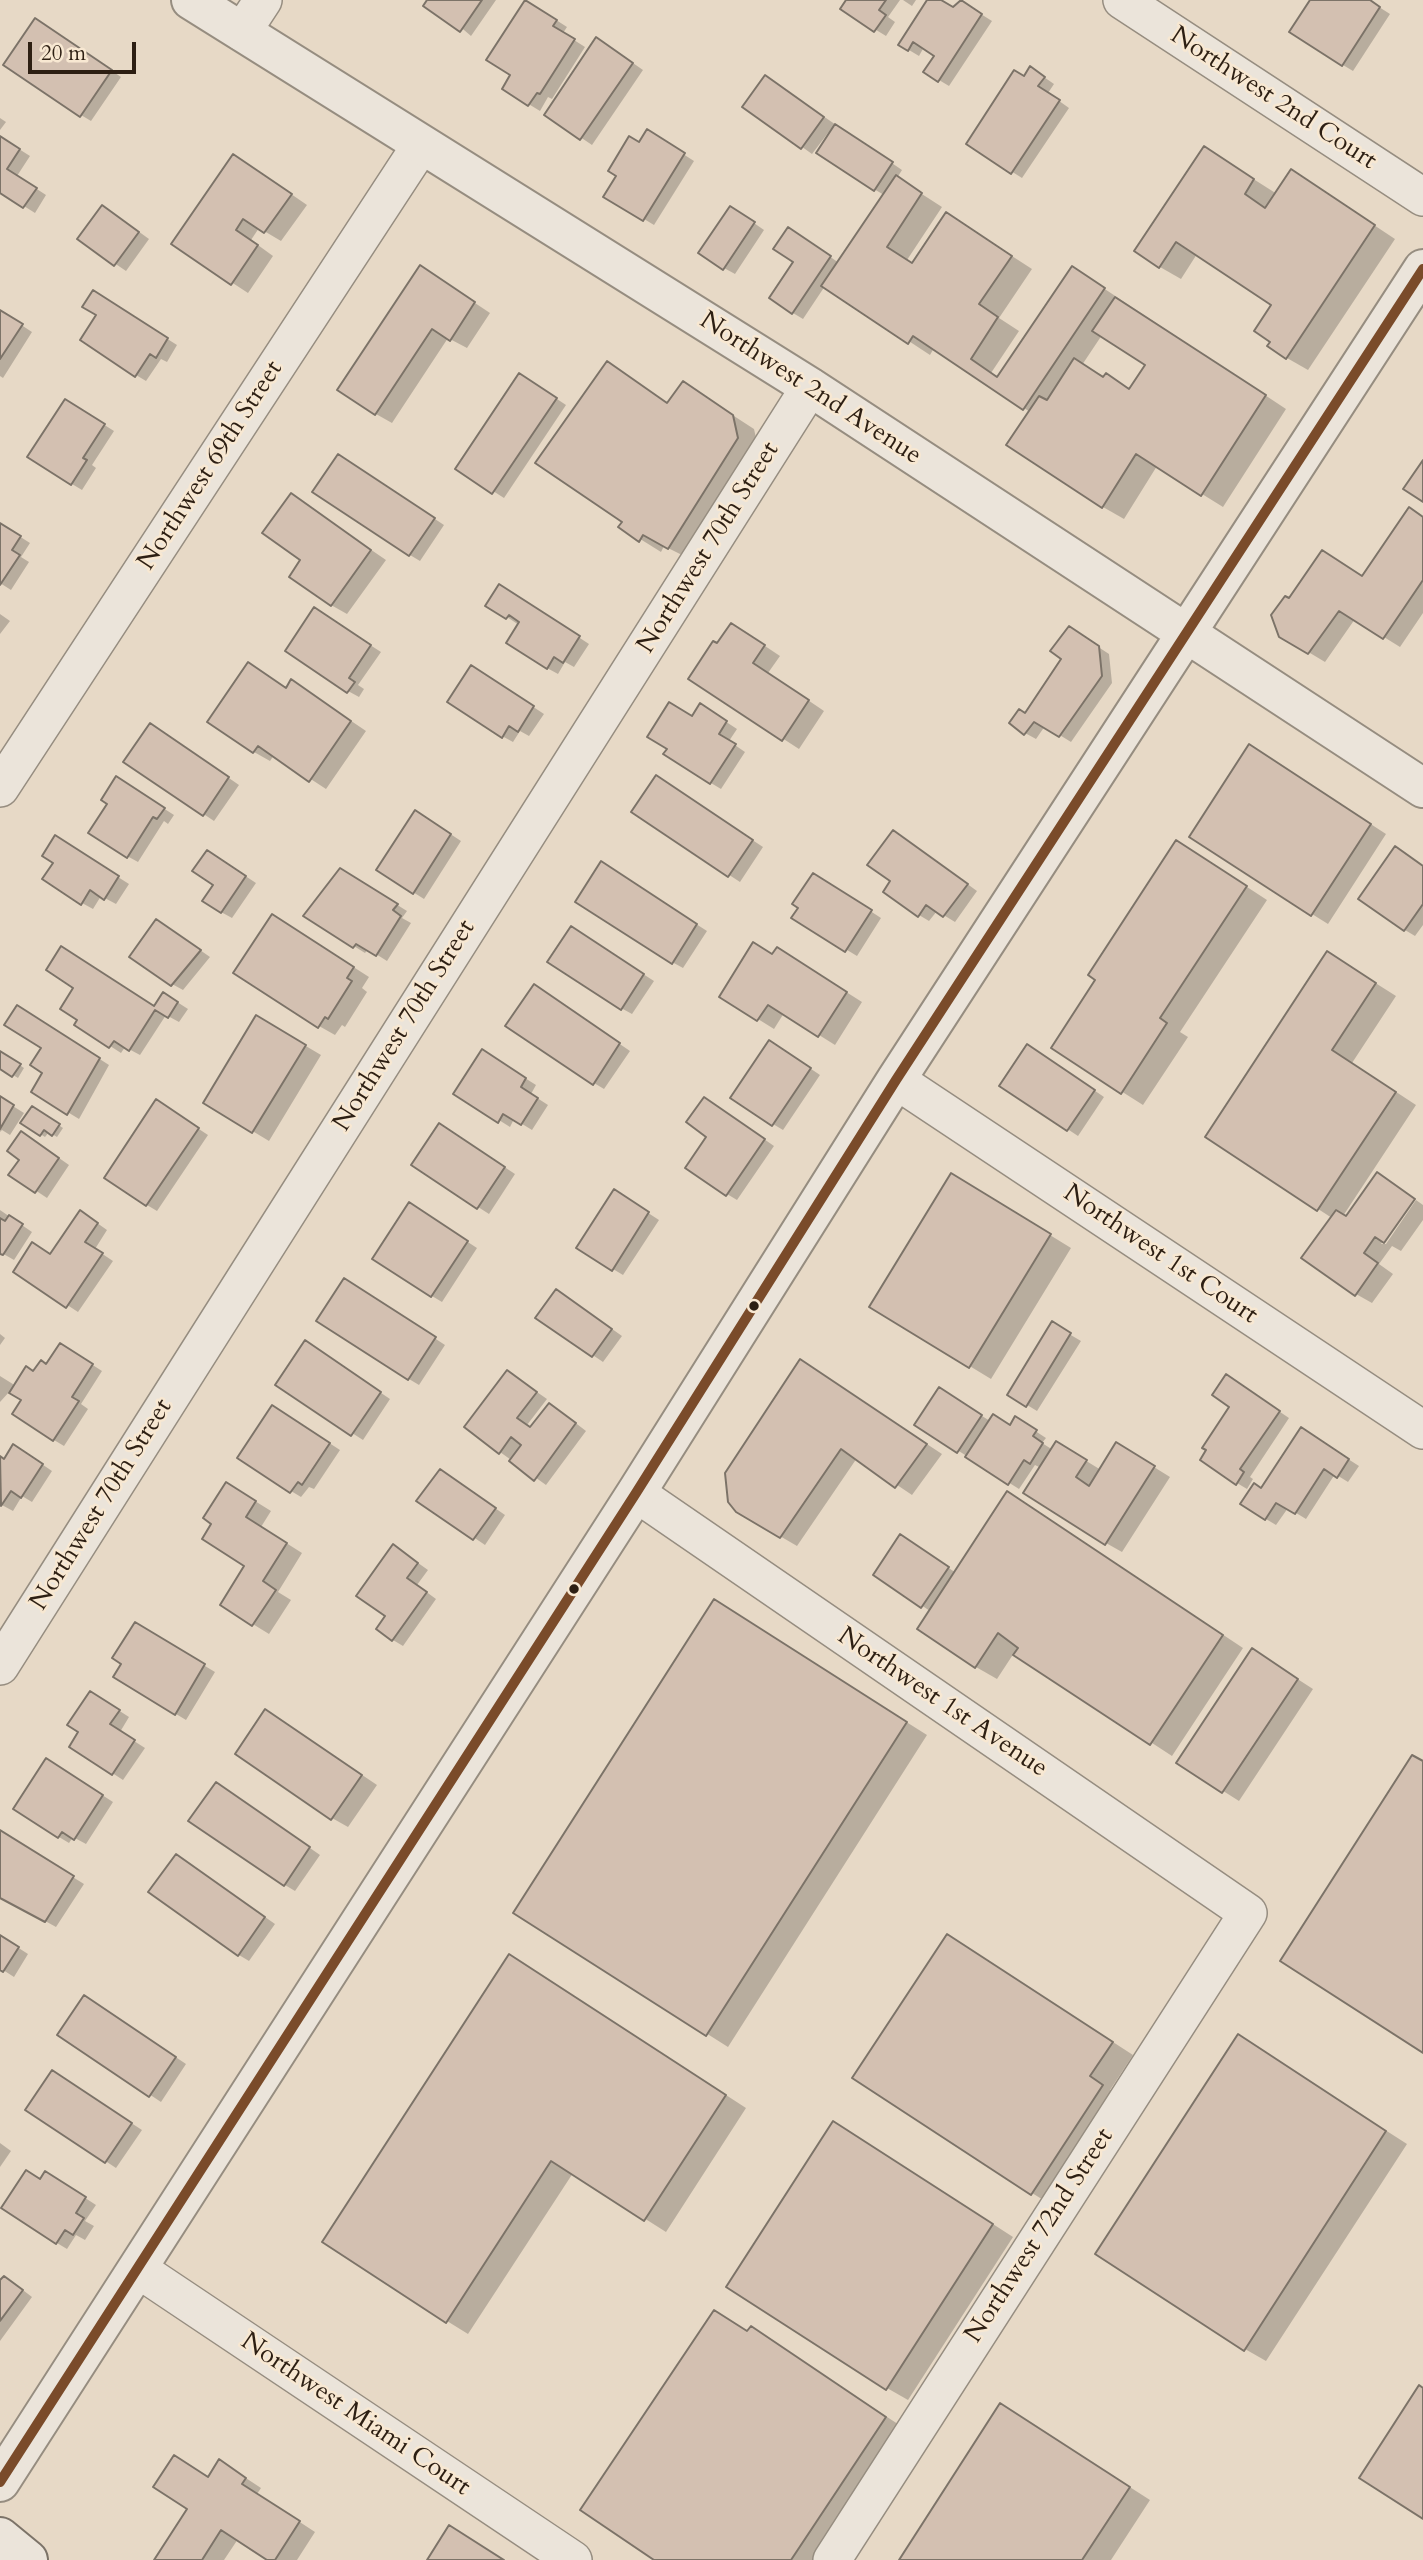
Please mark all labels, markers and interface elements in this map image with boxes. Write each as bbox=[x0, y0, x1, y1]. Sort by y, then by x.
street label: Northwest 2nd Court bbox=[1164, 21, 1382, 177]
scale bar bbox=[32, 28, 140, 72]
text: 20 m bbox=[41, 39, 86, 68]
street label: Northwest 2nd Avenue bbox=[693, 306, 927, 472]
street label: Northwest 69th Street bbox=[132, 355, 290, 577]
street label: Northwest 70th Street bbox=[631, 437, 787, 659]
street label: Northwest 70th Street bbox=[327, 915, 483, 1137]
street label: Northwest 1st Court bbox=[1057, 1178, 1263, 1332]
unlabelled marker bbox=[747, 1299, 761, 1313]
street label: Northwest 70th Street bbox=[24, 1394, 180, 1616]
unlabelled marker bbox=[567, 1582, 581, 1596]
street label: Northwest 1st Avenue bbox=[831, 1621, 1053, 1785]
street label: Northwest 72nd Street bbox=[959, 2123, 1121, 2349]
street label: Northwest Miami Court bbox=[234, 2327, 476, 2503]

